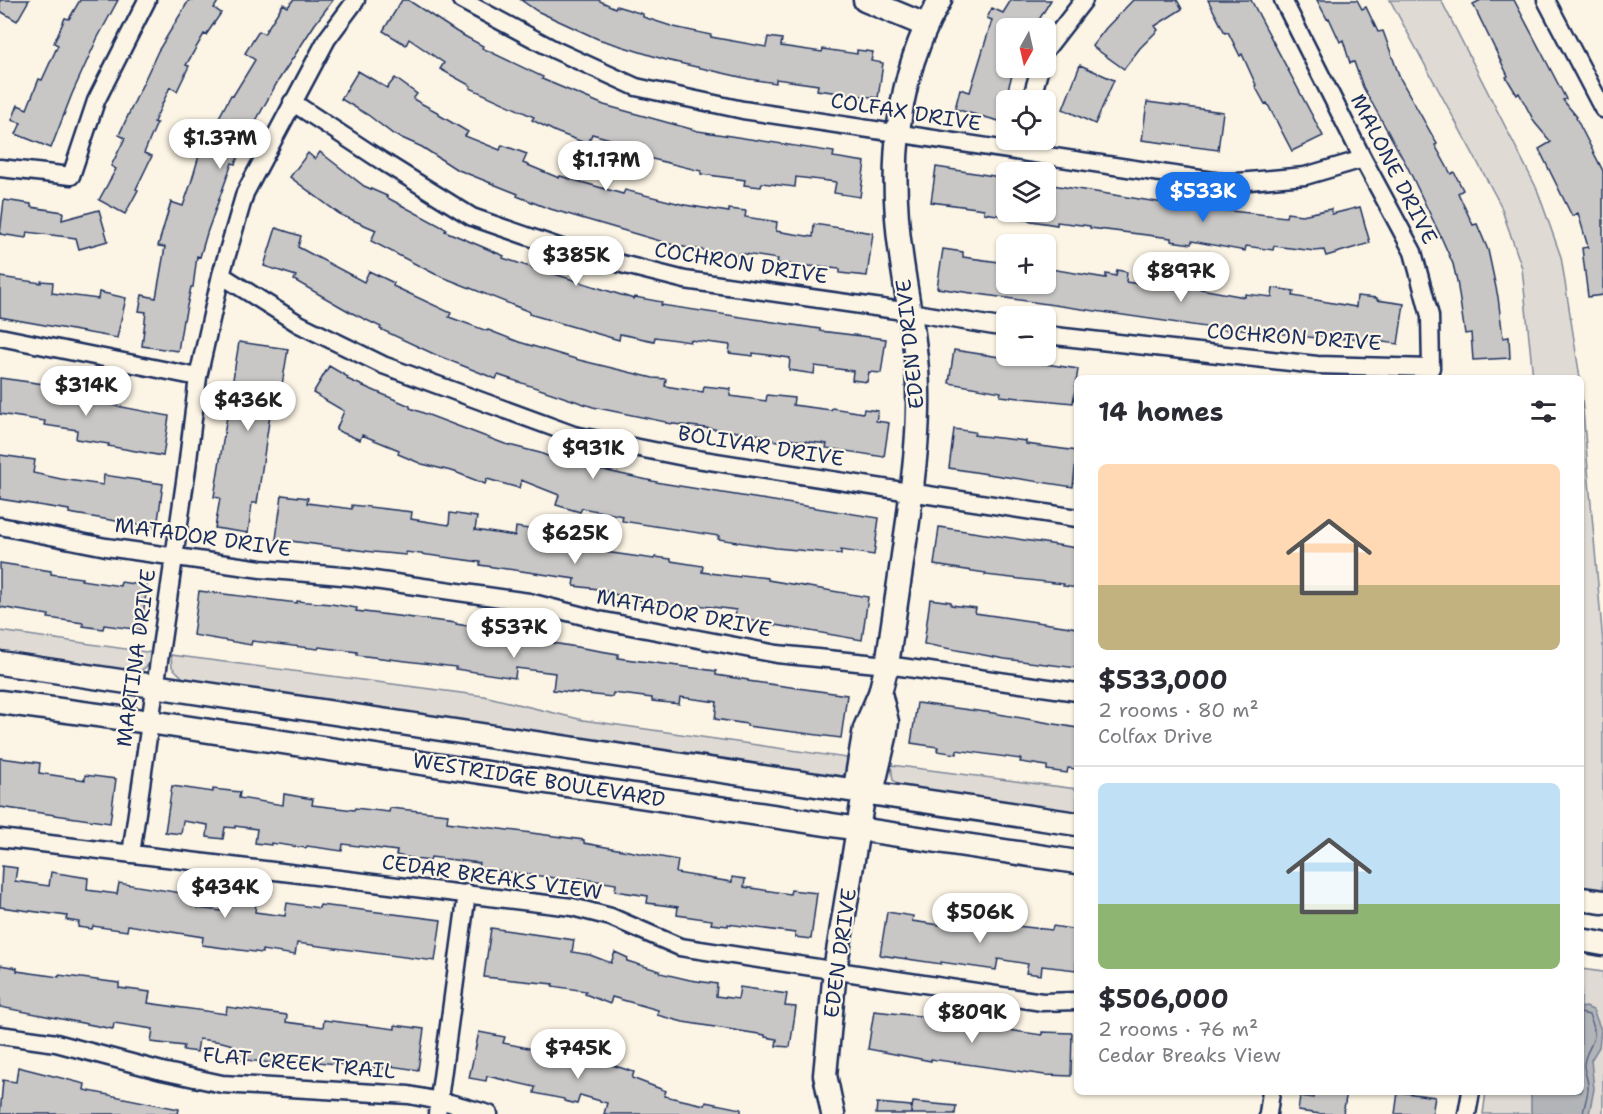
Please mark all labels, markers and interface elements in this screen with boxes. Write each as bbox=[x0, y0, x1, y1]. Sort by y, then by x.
north arrow bbox=[996, 18, 1056, 78]
map controls bbox=[996, 18, 1056, 366]
street label: COLFAX DRIVE bbox=[829, 86, 983, 138]
street label: MALONE DRIVE bbox=[1344, 89, 1444, 249]
button: locate bbox=[996, 90, 1056, 150]
pin: $1.37M bbox=[171, 119, 269, 170]
text: $1.37M bbox=[183, 125, 257, 151]
pin: $1.17M bbox=[557, 141, 655, 192]
text: $1.17M bbox=[572, 147, 640, 173]
button: layers bbox=[996, 162, 1056, 222]
pin: $533K bbox=[1161, 172, 1245, 223]
text: $533K bbox=[1169, 178, 1237, 204]
button: + bbox=[996, 234, 1056, 294]
street label: COCHRON DRIVE bbox=[652, 235, 830, 291]
pin: $385K bbox=[534, 236, 618, 287]
text: $385K bbox=[542, 242, 610, 268]
pin: $897K bbox=[1139, 252, 1223, 303]
text: $897K bbox=[1147, 258, 1215, 284]
street label: EDEN DRIVE bbox=[889, 278, 931, 410]
button: − bbox=[996, 306, 1056, 366]
street label: COCHRON DRIVE bbox=[1206, 317, 1382, 357]
pin: $314K bbox=[44, 366, 128, 417]
text: $314K bbox=[54, 372, 118, 398]
pin: $436K bbox=[206, 381, 290, 432]
text: $436K bbox=[214, 387, 282, 413]
text: 14 homes bbox=[1098, 394, 1224, 429]
icon: filters bbox=[1527, 395, 1560, 428]
street label: BOLIVAR DRIVE bbox=[676, 419, 846, 473]
pin: $931K bbox=[551, 429, 635, 480]
text: $931K bbox=[562, 435, 624, 461]
icon: home bbox=[1275, 503, 1383, 611]
street label: MATADOR DRIVE bbox=[113, 511, 293, 563]
pin: $625K bbox=[533, 514, 617, 565]
text: $625K bbox=[541, 520, 609, 546]
street label: MARTINA DRIVE bbox=[110, 567, 162, 749]
street label: MATADOR DRIVE bbox=[594, 582, 774, 644]
pin: $537K bbox=[472, 608, 556, 659]
text: $537K bbox=[481, 614, 547, 640]
text: $533,000 bbox=[1098, 662, 1228, 697]
text: 2 rooms · 80 m² bbox=[1098, 697, 1259, 723]
text: Colfax Drive bbox=[1098, 723, 1213, 749]
street label: WESTRIDGE BOULEVARD bbox=[411, 746, 667, 814]
icon: home bbox=[1275, 822, 1383, 930]
street label: CEDAR BREAKS VIEW bbox=[380, 848, 604, 906]
pin: $434K bbox=[183, 868, 267, 919]
text: $434K bbox=[191, 874, 259, 900]
street label: EDEN DRIVE bbox=[817, 886, 863, 1020]
pin: $506K bbox=[938, 893, 1022, 944]
text: $506K bbox=[946, 899, 1014, 925]
text: $506,000 bbox=[1098, 981, 1229, 1016]
pin: $809K bbox=[930, 993, 1014, 1044]
text: $809K bbox=[937, 999, 1007, 1025]
text: 2 rooms · 76 m² bbox=[1098, 1016, 1258, 1042]
pin: $745K bbox=[536, 1029, 620, 1080]
text: $745K bbox=[545, 1035, 611, 1061]
street label: FLAT CREEK TRAIL bbox=[201, 1041, 397, 1085]
text: Cedar Breaks View bbox=[1098, 1042, 1281, 1068]

